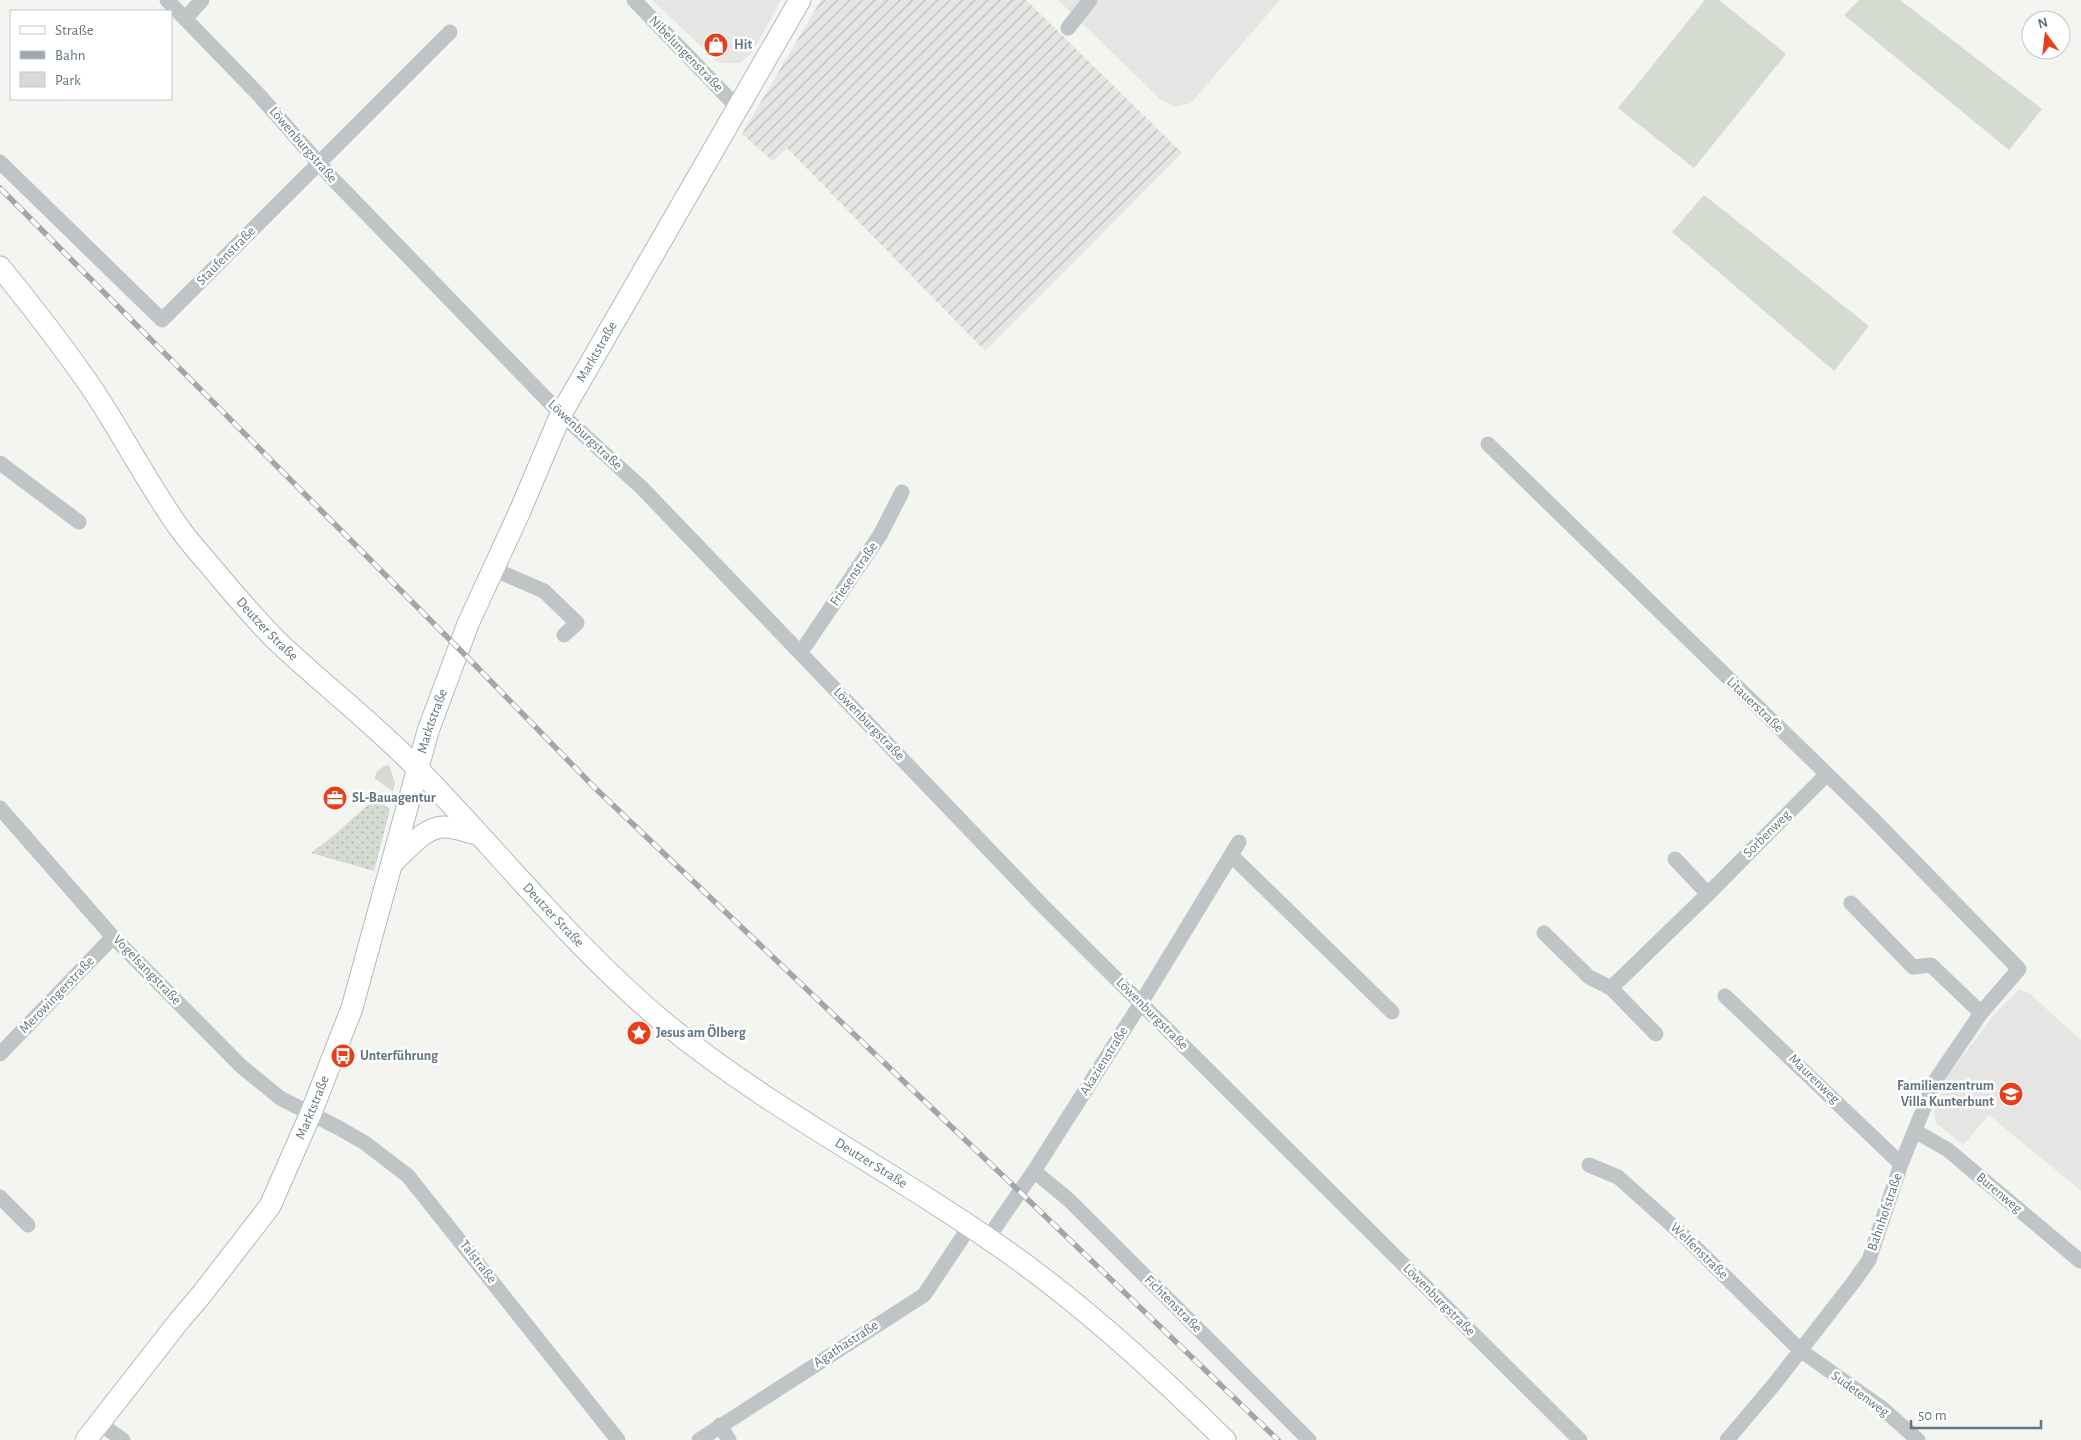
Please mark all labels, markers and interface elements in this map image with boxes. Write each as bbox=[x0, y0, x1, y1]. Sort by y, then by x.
legend bbox=[10, 10, 172, 100]
north arrow bbox=[2021, 10, 2071, 60]
street label: Nibelungenstraße bbox=[646, 13, 726, 95]
text: N bbox=[2036, 15, 2049, 31]
text: Straße bbox=[55, 23, 94, 38]
shop icon: Hit bbox=[703, 32, 729, 58]
place label: Hit bbox=[734, 38, 752, 52]
text: Bahn bbox=[55, 48, 85, 63]
text: Park bbox=[55, 73, 81, 88]
street label: Löwenburgstraße bbox=[266, 104, 340, 186]
street label: Staufenstraße bbox=[194, 224, 258, 288]
street label: Marktstraße bbox=[574, 319, 620, 385]
street label: Löwenburgstraße bbox=[545, 397, 625, 473]
street label: Friesenstraße bbox=[828, 540, 880, 608]
street label: Deutzer Straße bbox=[233, 595, 300, 664]
street label: Litauerstraße bbox=[1724, 675, 1786, 735]
street label: Löwenburgstraße bbox=[831, 685, 907, 763]
street label: Marktstraße bbox=[415, 687, 450, 755]
office icon: SL-Bauagentur bbox=[322, 785, 348, 811]
place label: SL-Bauagentur bbox=[352, 791, 436, 805]
street label: Sorbenweg bbox=[1741, 808, 1793, 860]
street label: Deutzer Straße bbox=[520, 880, 586, 950]
street label: Vogelsangstraße bbox=[110, 932, 184, 1008]
street label: Merowingerstraße bbox=[17, 954, 97, 1036]
street label: Löwenburgstraße bbox=[1113, 975, 1191, 1053]
place icon: Jesus am Ölberg bbox=[626, 1020, 652, 1046]
place label: Jesus am Ölberg bbox=[656, 1024, 747, 1040]
street label: Akazienstraße bbox=[1077, 1024, 1131, 1098]
bus stop icon: Unterführung bbox=[330, 1043, 356, 1069]
place label: Unterführung bbox=[360, 1049, 439, 1063]
street label: Maurenweg bbox=[1786, 1052, 1842, 1107]
street label: Marktstraße bbox=[293, 1074, 332, 1141]
place label: Familienzentrum Villa Kunterbunt bbox=[1897, 1079, 1994, 1109]
school or university icon: Familienzentrum Villa Kunterbunt bbox=[1998, 1081, 2024, 1107]
street label: Deutzer Straße bbox=[832, 1136, 910, 1191]
street label: Burenweg bbox=[1974, 1170, 2025, 1216]
street label: Bahnhofstraße bbox=[1865, 1171, 1905, 1253]
street label: Welfenstraße bbox=[1667, 1220, 1731, 1282]
street label: Talstraße bbox=[457, 1238, 499, 1286]
street label: Löwenburgstraße bbox=[1400, 1261, 1478, 1339]
street label: Fichtenstraße bbox=[1142, 1273, 1204, 1335]
street label: Agathastraße bbox=[811, 1318, 881, 1370]
street label: Sudetenweg bbox=[1829, 1368, 1892, 1420]
scale bar bbox=[1911, 1398, 2041, 1430]
text: 50 m bbox=[1918, 1408, 1947, 1423]

